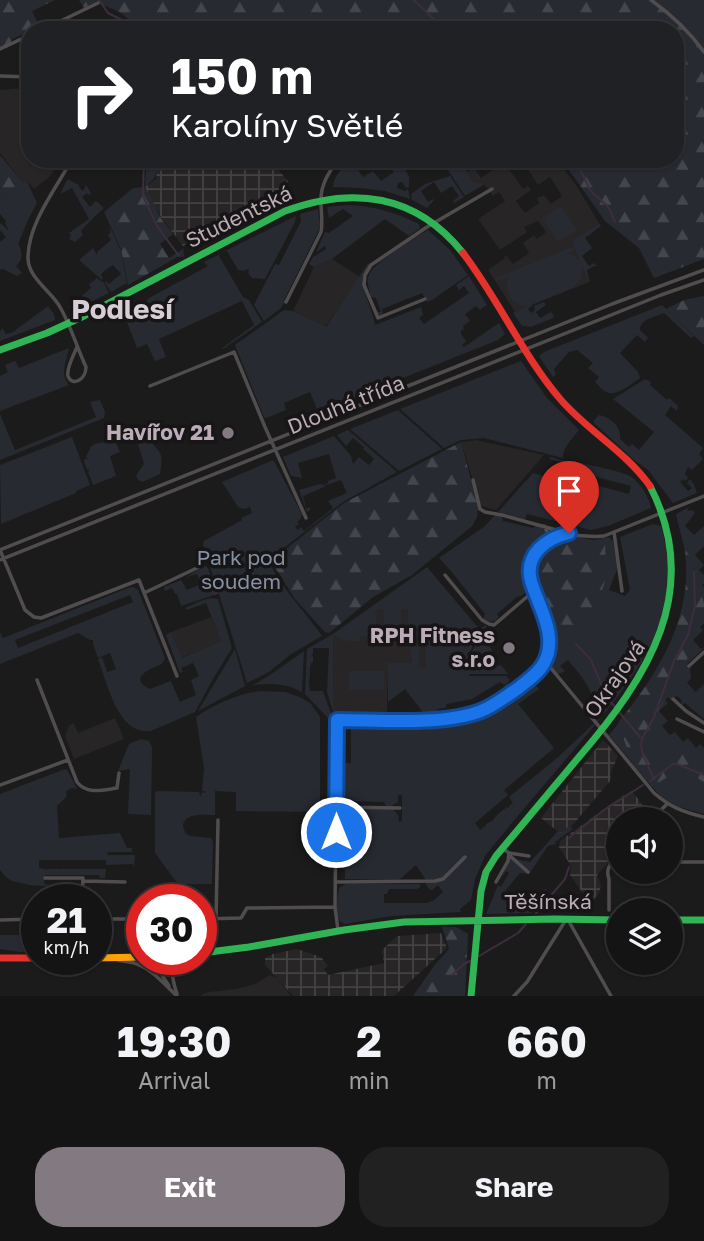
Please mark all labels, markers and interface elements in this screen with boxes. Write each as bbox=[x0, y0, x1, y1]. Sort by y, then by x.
text: 150 m bbox=[171, 46, 313, 105]
icon: right bbox=[56, 49, 147, 140]
text: Karolíny Světlé bbox=[171, 106, 403, 144]
street label: Studentská bbox=[181, 179, 296, 253]
district label: Podlesí bbox=[71, 292, 175, 325]
street label: Dlouhá třída bbox=[283, 369, 408, 439]
place label: Havířov 21 bbox=[106, 419, 214, 445]
marker: Havířov 21 bbox=[220, 425, 236, 441]
pin bbox=[539, 461, 599, 533]
icon: arrive bbox=[550, 472, 588, 510]
park label: Park pod soudem bbox=[196, 544, 286, 594]
place label: RPH Fitness s.r.o bbox=[370, 622, 495, 672]
street label: Okrajová bbox=[578, 635, 650, 722]
marker: RPH Fitness s.r.o bbox=[501, 640, 517, 656]
position arrow bbox=[299, 795, 373, 869]
map controls bbox=[606, 807, 683, 975]
button: sound bbox=[606, 807, 683, 884]
speed limit sign: 30 bbox=[126, 884, 217, 975]
street label: Těšínská bbox=[504, 888, 592, 914]
button: layers bbox=[606, 898, 683, 975]
text: 21 bbox=[47, 899, 86, 941]
text: km/h bbox=[44, 936, 89, 958]
text: 19:30 bbox=[117, 1016, 232, 1066]
text: 2 bbox=[356, 1016, 382, 1066]
text: 660 bbox=[506, 1016, 587, 1066]
text: Arrival bbox=[138, 1066, 210, 1094]
text: min bbox=[349, 1066, 389, 1094]
text: m bbox=[536, 1066, 557, 1094]
button: Exit bbox=[35, 1147, 345, 1227]
button: Share bbox=[359, 1147, 669, 1227]

